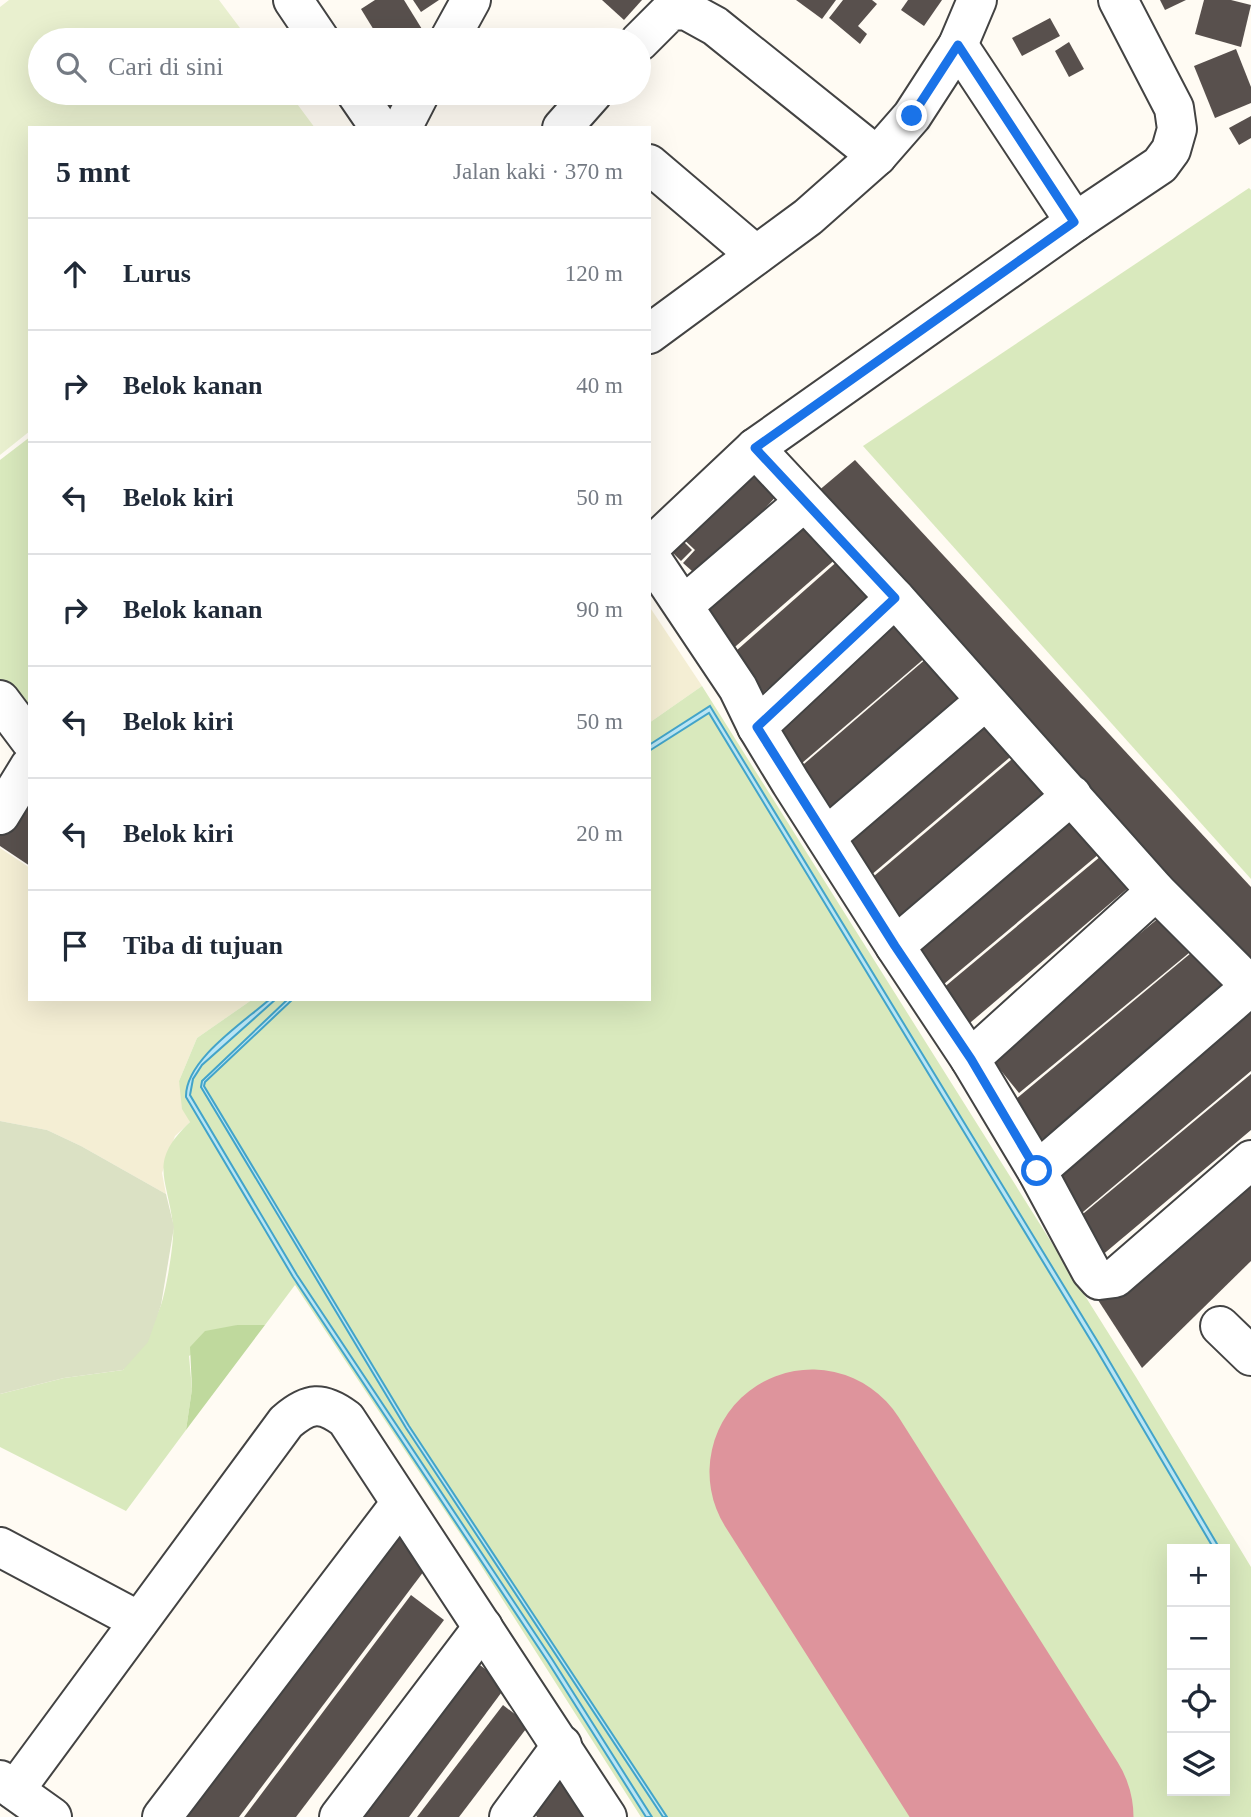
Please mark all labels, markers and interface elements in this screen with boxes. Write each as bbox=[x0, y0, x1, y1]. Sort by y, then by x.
search box bbox=[28, 28, 651, 105]
icon: search bbox=[52, 48, 90, 86]
text: Cari di sini bbox=[108, 52, 224, 81]
route end bbox=[896, 100, 927, 131]
text: 5 mnt bbox=[56, 155, 130, 188]
text: Jalan kaki · 370 m bbox=[453, 159, 623, 184]
icon: ahead bbox=[56, 255, 94, 293]
text: Lurus bbox=[123, 259, 191, 288]
text: 120 m bbox=[565, 261, 623, 286]
icon: right bbox=[56, 367, 94, 405]
text: Belok kanan bbox=[123, 371, 262, 400]
text: 40 m bbox=[576, 373, 623, 398]
icon: left bbox=[56, 479, 94, 517]
text: Belok kiri bbox=[123, 483, 234, 512]
text: 50 m bbox=[576, 485, 623, 510]
icon: right bbox=[56, 591, 94, 629]
text: Belok kanan bbox=[123, 595, 262, 624]
text: 90 m bbox=[576, 597, 623, 622]
icon: left bbox=[56, 703, 94, 741]
text: Belok kiri bbox=[123, 707, 234, 736]
text: 50 m bbox=[576, 709, 623, 734]
icon: left bbox=[56, 815, 94, 853]
text: Belok kiri bbox=[123, 819, 234, 848]
text: 20 m bbox=[576, 821, 623, 846]
icon: arrive bbox=[56, 927, 94, 965]
text: Tiba di tujuan bbox=[123, 931, 283, 960]
route start bbox=[1021, 1155, 1052, 1186]
map controls bbox=[1167, 1544, 1230, 1796]
button: + bbox=[1167, 1544, 1230, 1607]
button: − bbox=[1167, 1607, 1230, 1670]
button: locate bbox=[1167, 1670, 1230, 1733]
button: layers bbox=[1167, 1733, 1230, 1796]

